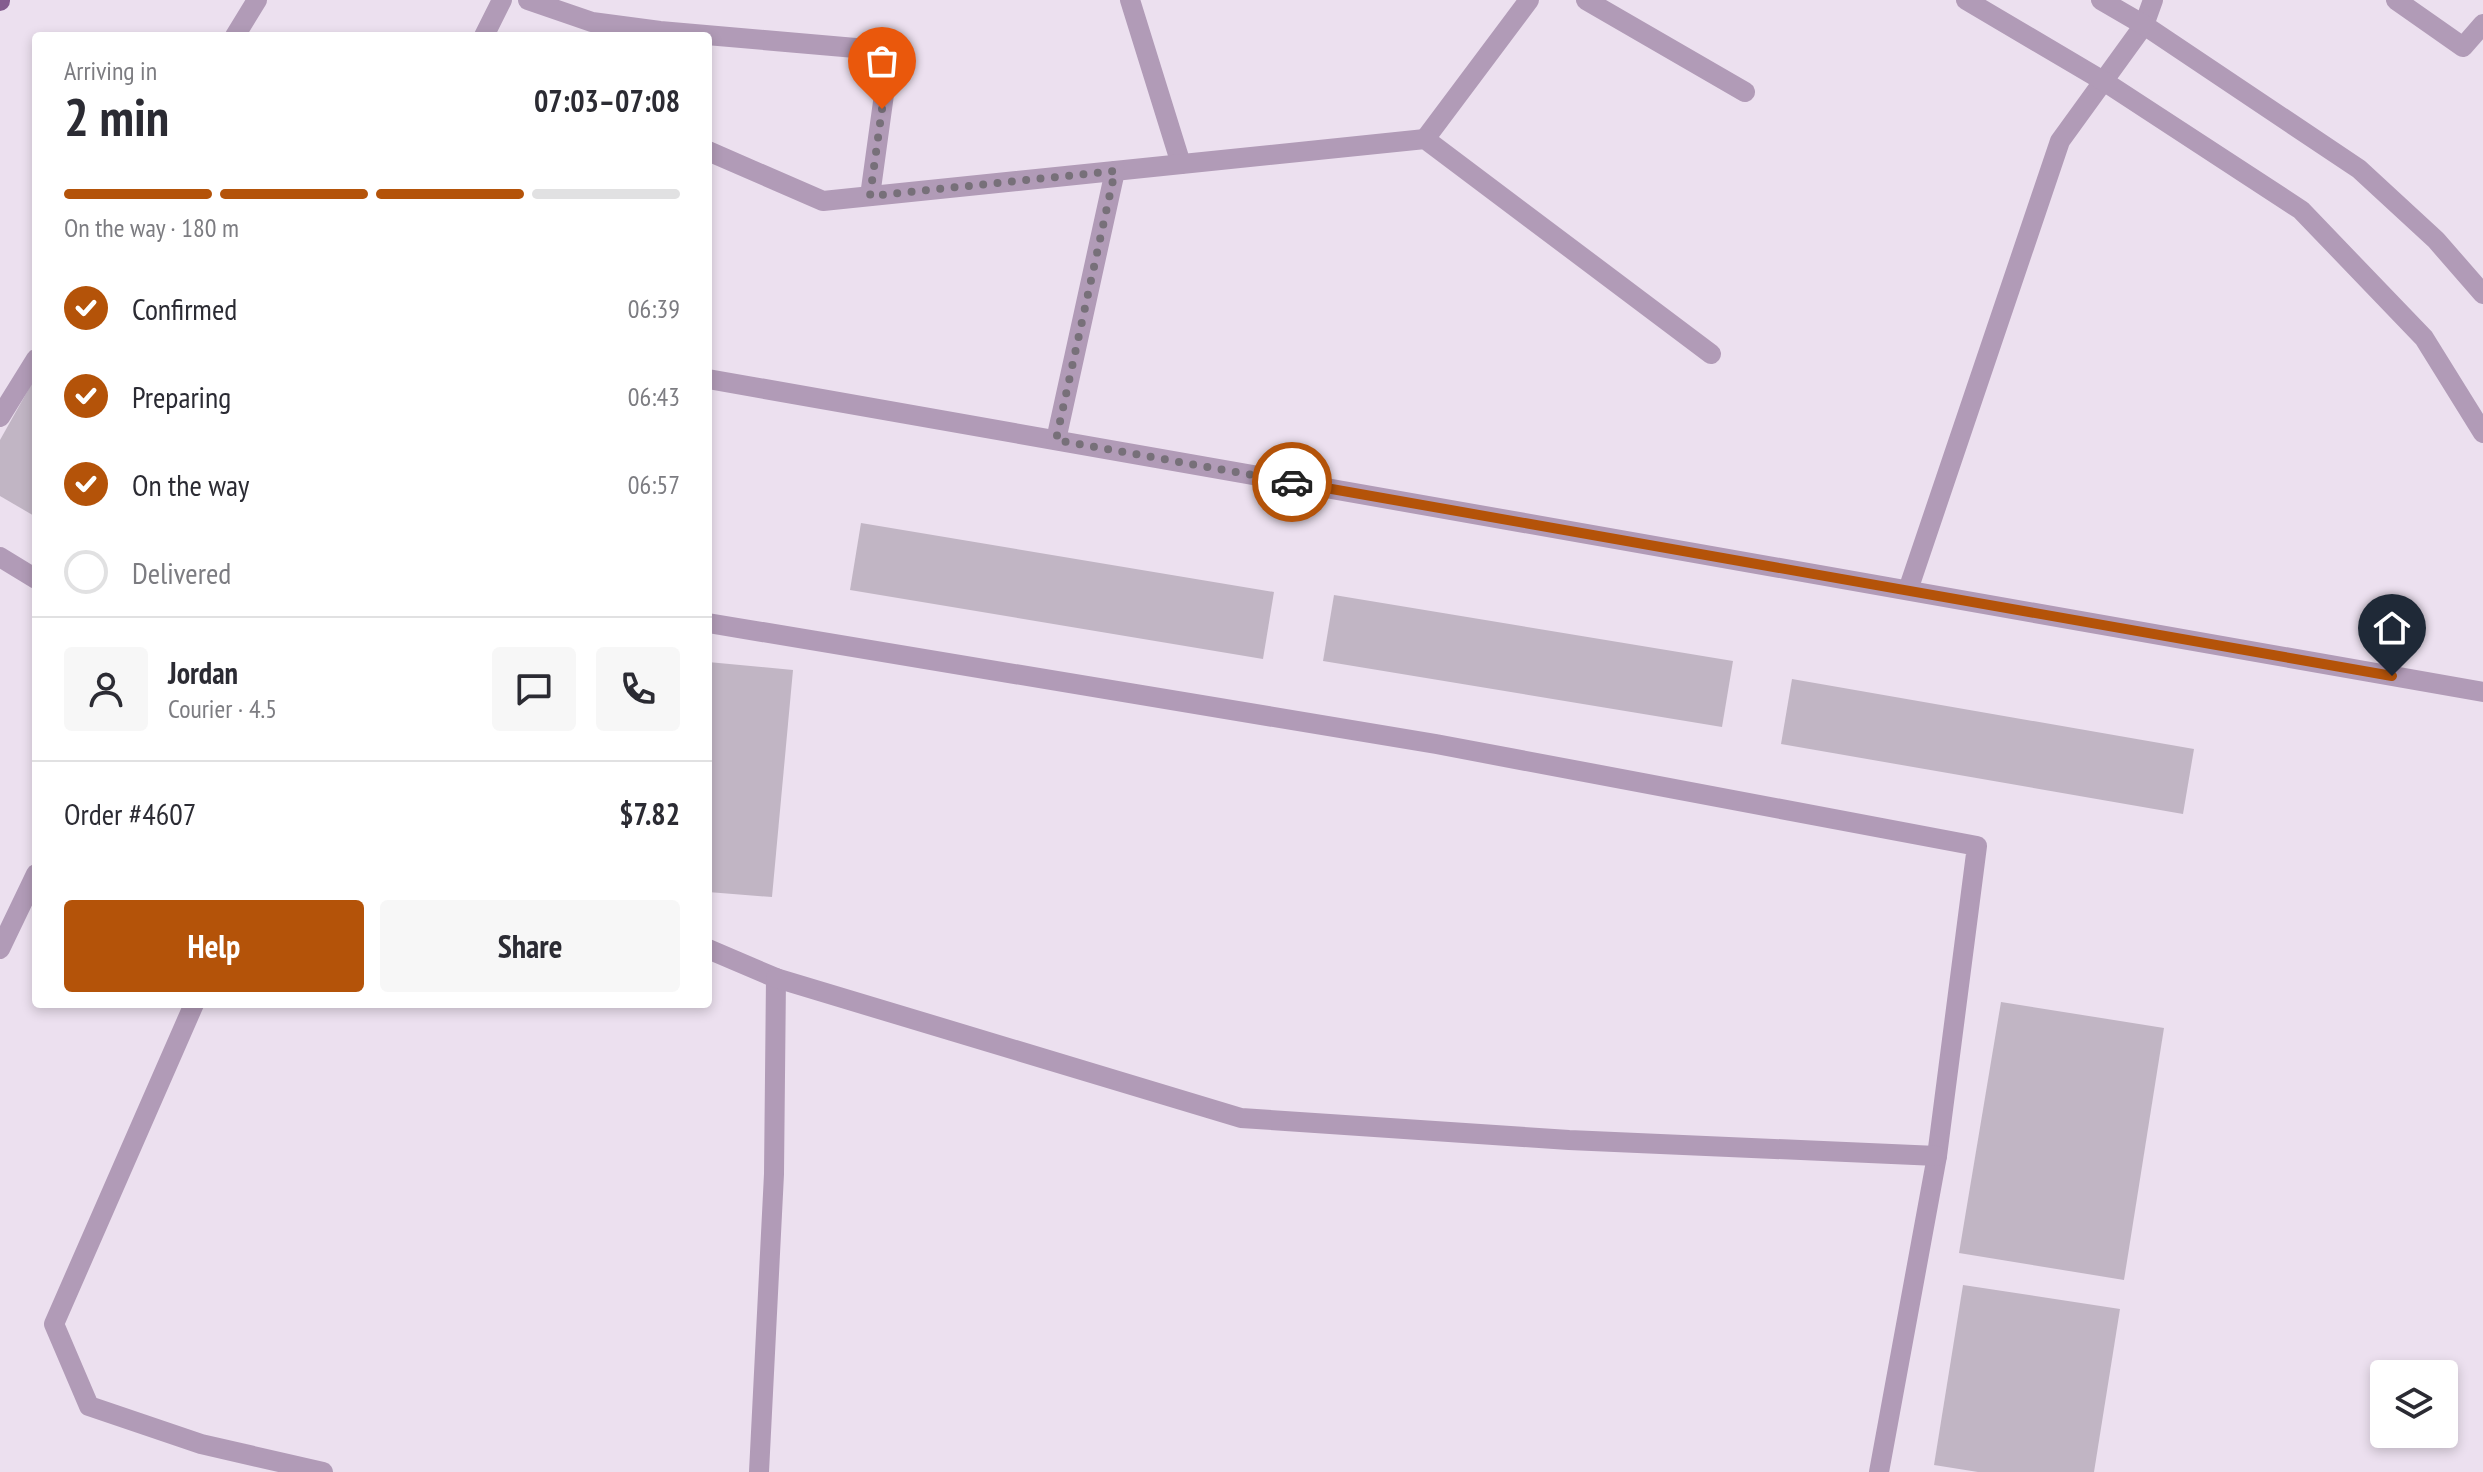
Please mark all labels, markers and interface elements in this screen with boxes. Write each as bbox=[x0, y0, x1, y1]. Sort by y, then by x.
pin bbox=[848, 27, 916, 109]
icon: bag bbox=[860, 39, 904, 83]
text: Arriving in bbox=[64, 54, 157, 87]
text: 07:03–07:08 bbox=[534, 81, 680, 120]
text: 2 min bbox=[64, 83, 169, 150]
text: On the way · 180 m bbox=[64, 211, 239, 244]
icon: check bbox=[64, 286, 108, 330]
text: Confirmed bbox=[132, 289, 237, 328]
text: 06:39 bbox=[628, 292, 680, 325]
icon: check bbox=[64, 374, 108, 418]
text: Preparing bbox=[132, 377, 231, 416]
text: 06:43 bbox=[628, 380, 680, 413]
courier bbox=[1252, 442, 1332, 522]
icon: car bbox=[1270, 460, 1314, 504]
icon: check bbox=[64, 462, 108, 506]
text: On the way bbox=[132, 465, 249, 504]
text: 06:57 bbox=[628, 468, 680, 501]
text: Delivered bbox=[132, 553, 231, 592]
pin bbox=[2358, 594, 2426, 676]
icon: home bbox=[2370, 606, 2414, 650]
button: person bbox=[64, 647, 148, 731]
button: chat bbox=[492, 647, 576, 731]
button: phone bbox=[596, 647, 680, 731]
text: Jordan bbox=[168, 653, 238, 692]
text: Courier · 4.5 bbox=[168, 692, 277, 725]
text: Order #4607 bbox=[64, 794, 196, 833]
text: $7.82 bbox=[619, 794, 680, 833]
button: Help bbox=[64, 900, 364, 992]
button: Share bbox=[380, 900, 680, 992]
map controls bbox=[2370, 1360, 2458, 1448]
button: layers bbox=[2370, 1360, 2458, 1448]

